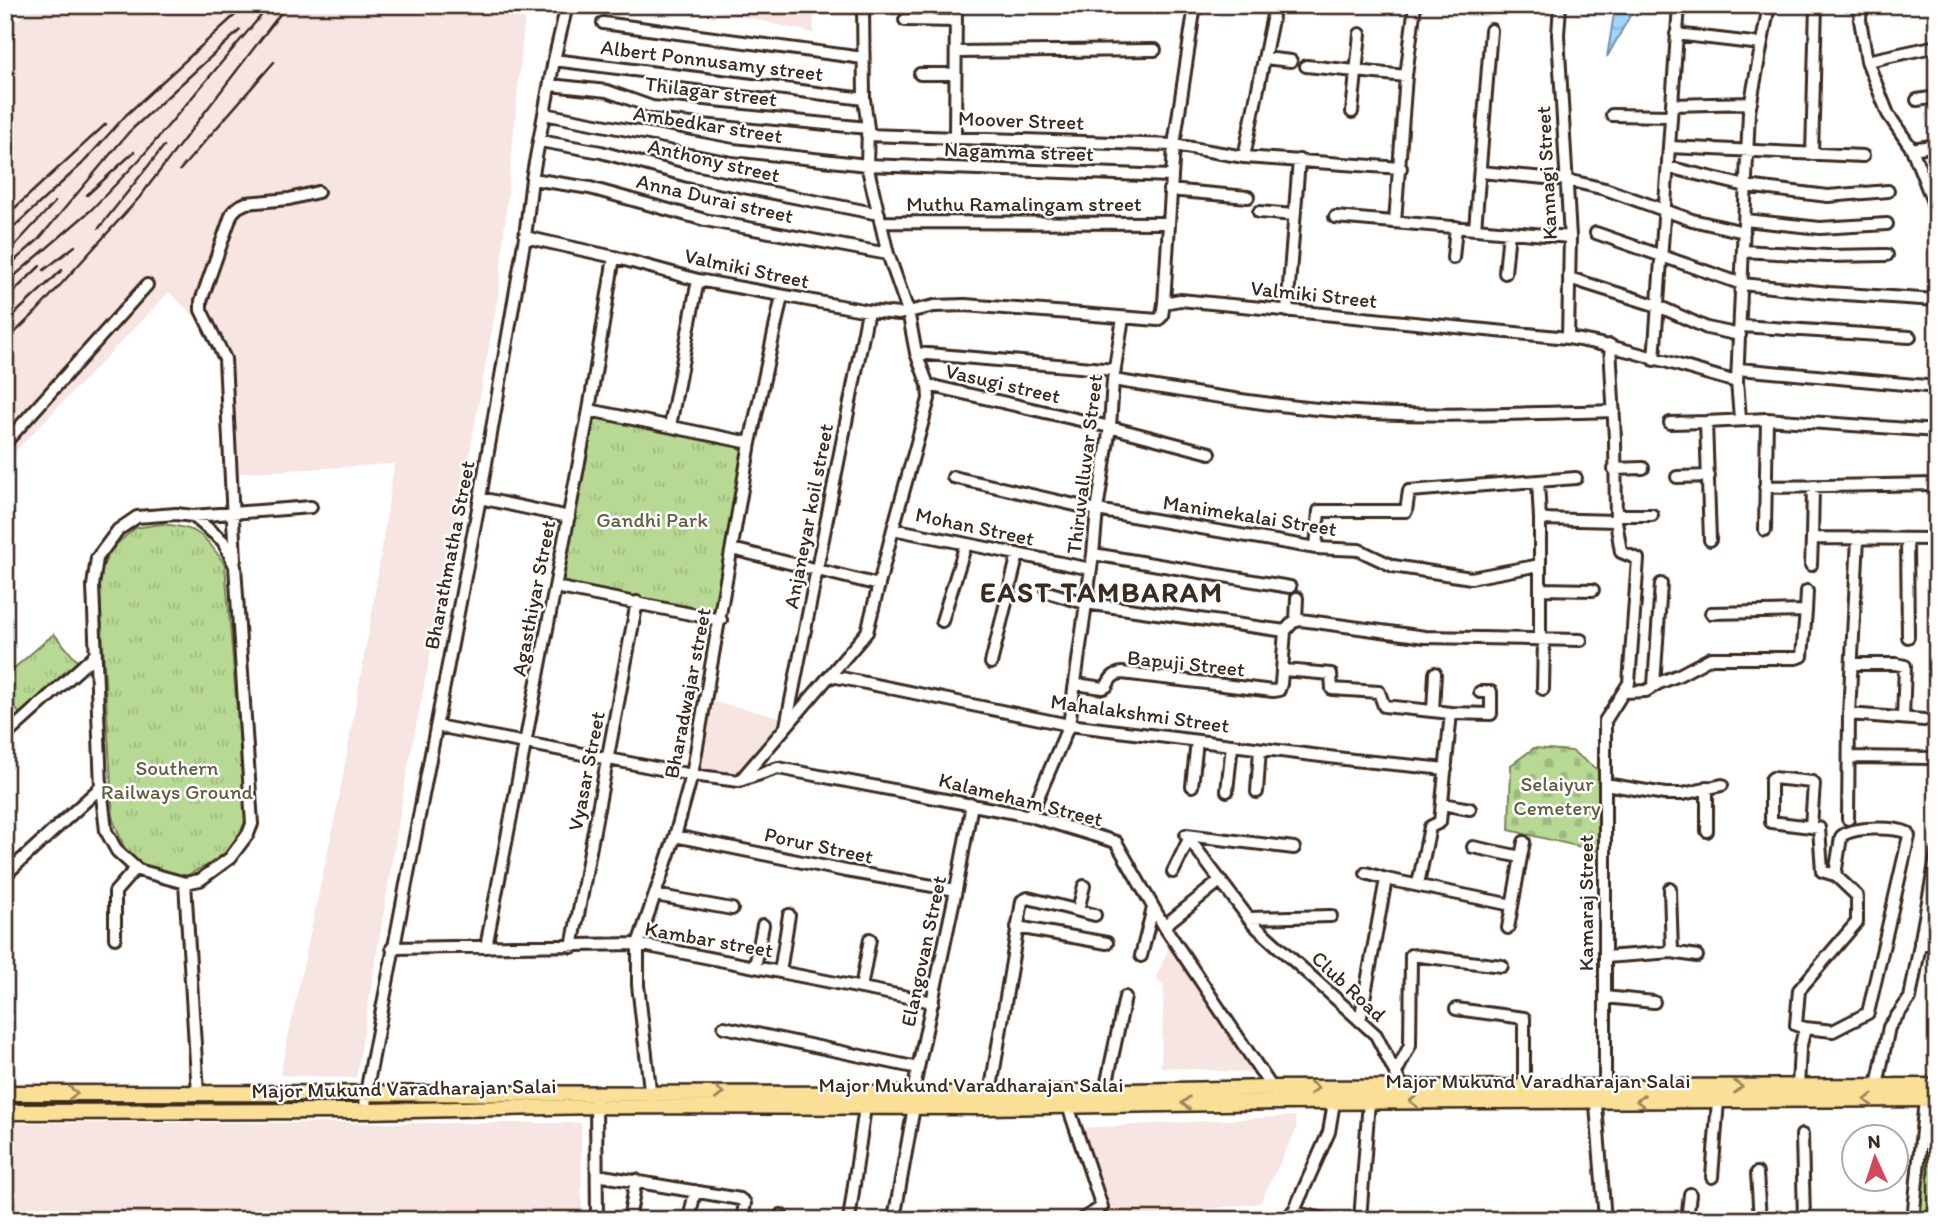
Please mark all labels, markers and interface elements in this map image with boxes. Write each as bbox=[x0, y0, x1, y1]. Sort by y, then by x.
street label: Albert Ponnusamy street bbox=[599, 34, 825, 86]
street label: Thilagar street bbox=[644, 70, 779, 112]
street label: Ambedkar street bbox=[632, 100, 784, 148]
street label: Moover Street bbox=[957, 105, 1085, 135]
street label: Kannagi Street bbox=[1530, 105, 1562, 241]
street label: Anthony street bbox=[646, 133, 783, 187]
street label: Nagamma street bbox=[944, 136, 1094, 166]
street label: Anna Durai street bbox=[634, 168, 796, 228]
street label: Muthu Ramalingam street bbox=[906, 191, 1142, 216]
street label: Valmiki Street bbox=[682, 243, 812, 293]
street label: Valmiki Street bbox=[1249, 275, 1379, 313]
street label: Vasugi street bbox=[943, 358, 1063, 408]
street label: Thiruvalluvar Street bbox=[1061, 372, 1107, 555]
street label: Anjaneyar koil street bbox=[778, 421, 838, 611]
street label: Bharathmatha Street bbox=[418, 458, 480, 652]
street label: Manimekalai Street bbox=[1161, 489, 1339, 541]
street label: Mohan Street bbox=[913, 501, 1037, 551]
park label: Gandhi Park bbox=[596, 507, 708, 532]
street label: Agasthiyar Street bbox=[506, 518, 560, 678]
district label: EAST TAMBARAM bbox=[980, 575, 1224, 609]
street label: Bharadwajar street bbox=[658, 605, 716, 780]
street label: Bapuji Street bbox=[1126, 644, 1246, 682]
street label: Mahalakshmi Street bbox=[1049, 688, 1231, 738]
street label: Vyasar Street bbox=[562, 709, 610, 833]
park label: Southern Railways Ground bbox=[101, 755, 254, 804]
street label: Kalameham Street bbox=[936, 767, 1106, 831]
park label: Selaiyur Cemetery bbox=[1513, 771, 1601, 820]
street label: Porur Street bbox=[762, 821, 876, 869]
street label: Kamaraj Street bbox=[1573, 835, 1598, 971]
street label: Elangovan Street bbox=[895, 873, 951, 1029]
street label: Kambar street bbox=[643, 915, 775, 963]
street label: Club Road bbox=[1307, 945, 1392, 1027]
street label: Major Mukund Varadharajan Salai bbox=[1385, 1068, 1691, 1093]
street label: Major Mukund Varadharajan Salai bbox=[818, 1072, 1124, 1097]
street label: Major Mukund Varadharajan Salai bbox=[251, 1073, 557, 1103]
one-way arrow bbox=[1309, 1080, 1320, 1096]
one-way arrow bbox=[1732, 1080, 1743, 1095]
one-way arrow bbox=[69, 1085, 79, 1101]
one-way arrow bbox=[715, 1085, 725, 1101]
one-way arrow bbox=[1863, 1092, 1873, 1108]
one-way arrow bbox=[1408, 1093, 1418, 1109]
one-way arrow bbox=[1635, 1093, 1646, 1109]
one-way arrow bbox=[1180, 1096, 1191, 1111]
north arrow bbox=[1840, 1124, 1910, 1194]
text: N bbox=[1867, 1130, 1881, 1153]

